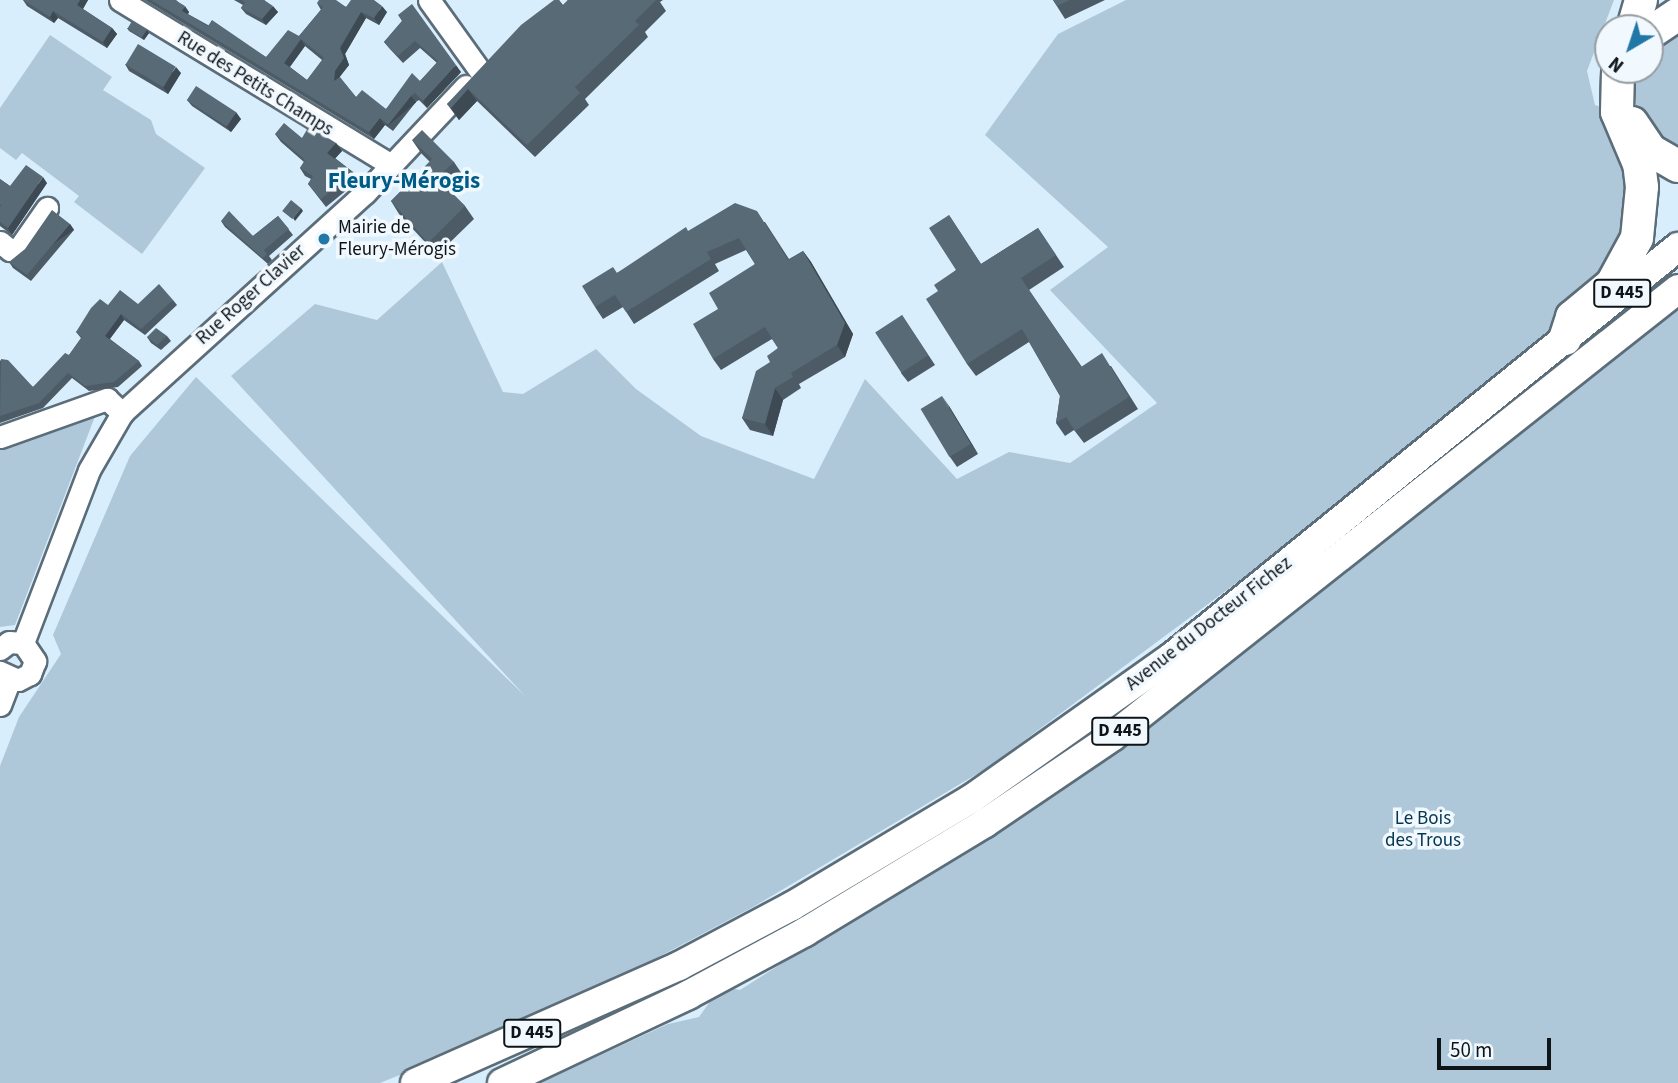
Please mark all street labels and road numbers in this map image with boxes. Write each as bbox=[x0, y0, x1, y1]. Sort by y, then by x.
street label: Rue des Petits Champs bbox=[173, 27, 337, 141]
street label: Rue Roger Clavier bbox=[192, 240, 310, 350]
road number: D 445 bbox=[1592, 278, 1652, 307]
street label: Avenue du Docteur Fichez bbox=[1121, 552, 1297, 696]
road number: D 445 bbox=[1090, 716, 1150, 746]
road number: D 445 bbox=[502, 1018, 562, 1048]

